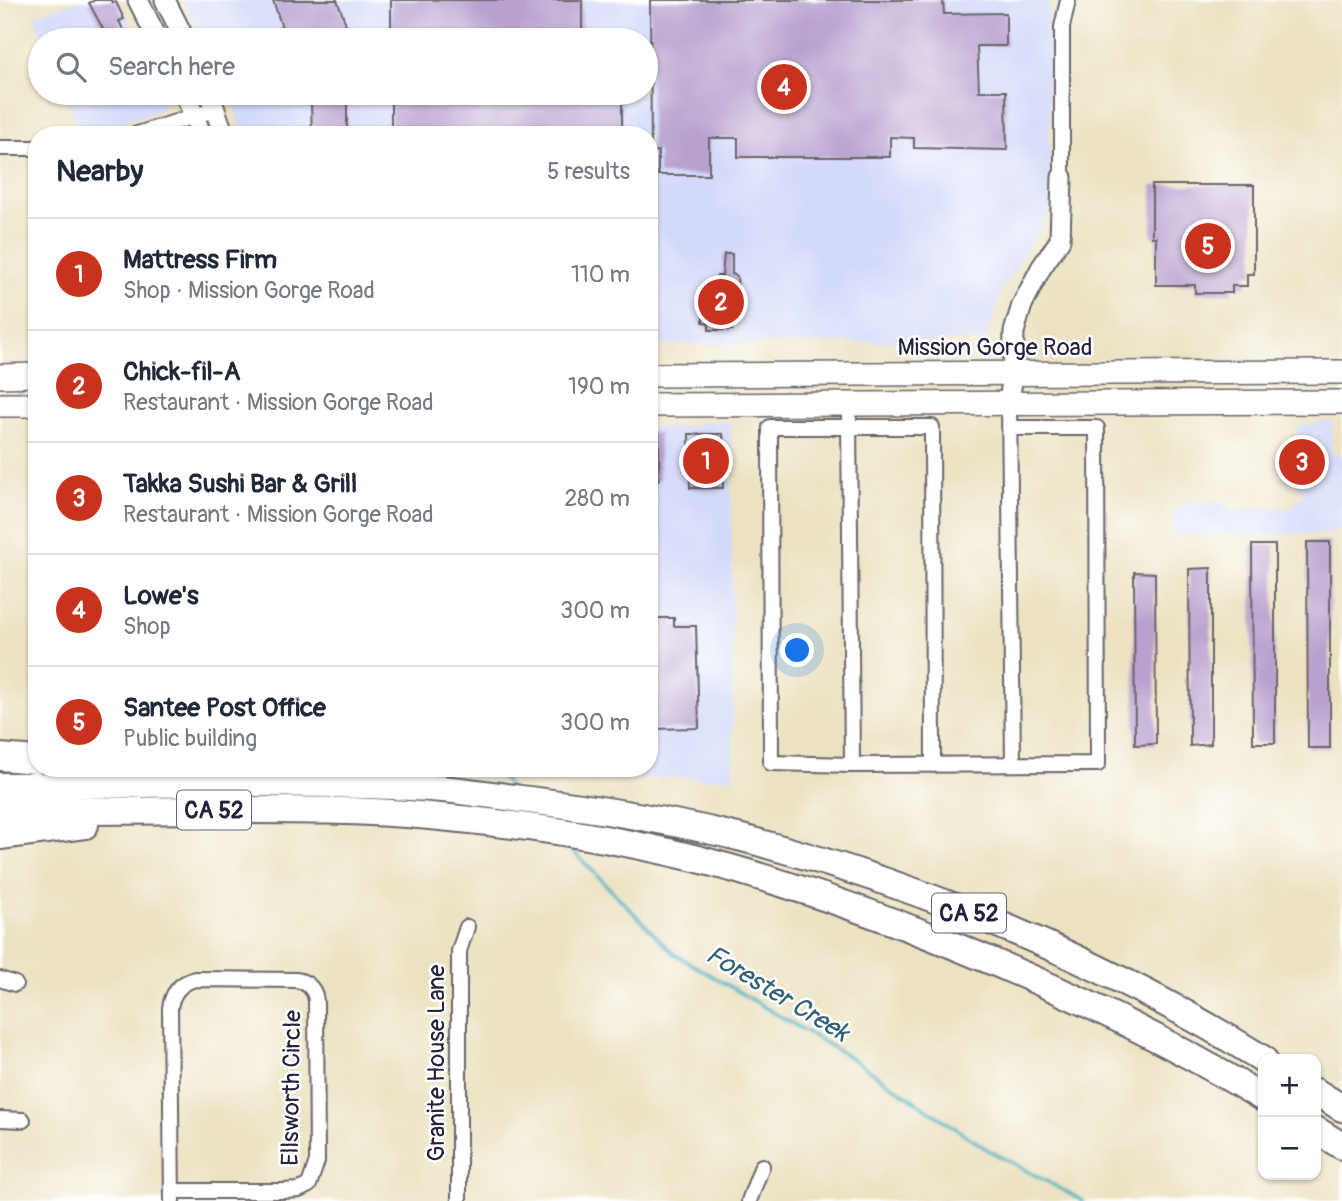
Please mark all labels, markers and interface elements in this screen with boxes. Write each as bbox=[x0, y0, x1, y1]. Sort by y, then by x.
search box bbox=[28, 28, 658, 105]
icon: search bbox=[52, 48, 90, 86]
text: Search here bbox=[108, 51, 235, 83]
pin: 4 bbox=[761, 61, 807, 113]
text: Nearby bbox=[56, 153, 143, 190]
text: 5 results bbox=[547, 157, 630, 186]
pin: 5 bbox=[1185, 220, 1231, 272]
text: Mattress Firm bbox=[123, 244, 277, 276]
text: 1 bbox=[75, 260, 84, 289]
text: 110 m bbox=[571, 260, 630, 289]
text: Shop · Mission Gorge Road bbox=[123, 276, 375, 305]
pin: 2 bbox=[698, 276, 744, 328]
street label: Mission Gorge Road bbox=[898, 333, 1092, 362]
text: Chick-fil-A bbox=[123, 356, 241, 388]
text: 2 bbox=[73, 372, 85, 401]
text: 190 m bbox=[568, 372, 630, 401]
text: Restaurant · Mission Gorge Road bbox=[123, 388, 433, 417]
pin: 1 bbox=[683, 435, 729, 487]
pin: 3 bbox=[1279, 436, 1325, 488]
text: Takka Sushi Bar & Grill bbox=[123, 468, 357, 500]
text: 3 bbox=[73, 484, 85, 513]
text: 280 m bbox=[564, 484, 630, 513]
text: Restaurant · Mission Gorge Road bbox=[123, 500, 433, 529]
text: Lowe's bbox=[123, 580, 199, 612]
text: 4 bbox=[72, 596, 86, 625]
text: 300 m bbox=[560, 596, 630, 625]
text: Shop bbox=[123, 612, 171, 641]
your location bbox=[780, 633, 814, 667]
text: Santee Post Office bbox=[123, 692, 326, 724]
text: 5 bbox=[73, 708, 85, 737]
text: 300 m bbox=[560, 708, 630, 737]
text: Public building bbox=[123, 724, 257, 753]
road number: CA 52 bbox=[177, 790, 251, 830]
road number: CA 52 bbox=[932, 893, 1006, 932]
water label: Forester Creek bbox=[700, 939, 857, 1050]
street label: Granite House Lane bbox=[422, 964, 451, 1161]
street label: Ellsworth Circle bbox=[276, 1010, 307, 1166]
map controls bbox=[1258, 1054, 1321, 1180]
button: + bbox=[1258, 1054, 1321, 1117]
button: − bbox=[1258, 1117, 1321, 1180]

